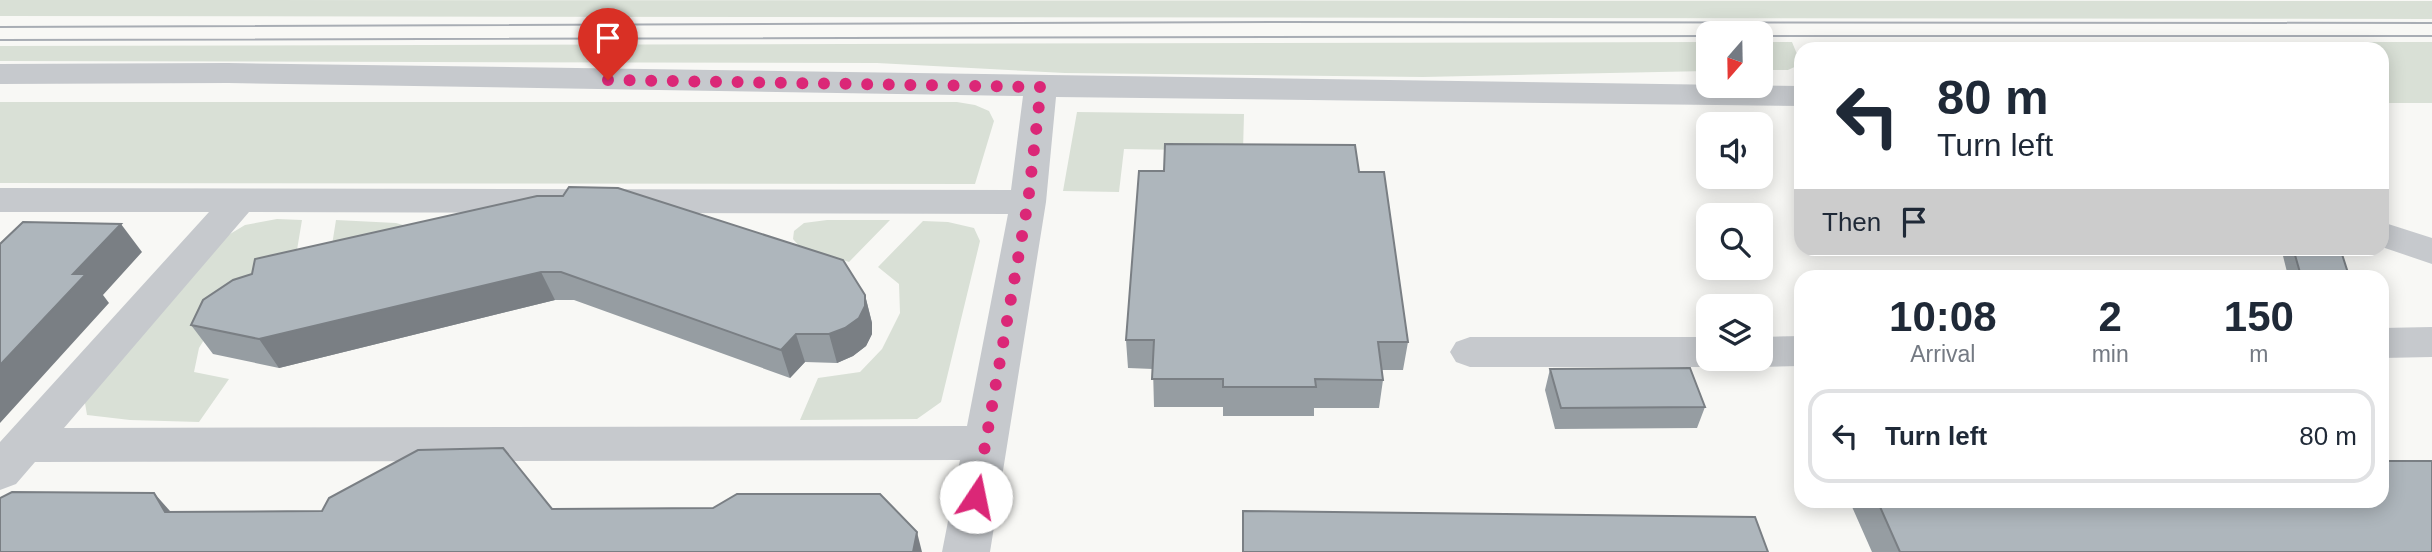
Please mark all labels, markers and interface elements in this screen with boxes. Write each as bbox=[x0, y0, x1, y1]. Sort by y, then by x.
pin bbox=[578, 8, 638, 80]
icon: arrive bbox=[589, 19, 627, 57]
north arrow bbox=[1696, 21, 1773, 98]
map controls bbox=[1696, 21, 1773, 371]
icon: left bbox=[1822, 70, 1913, 161]
text: 80 m bbox=[1937, 70, 2049, 124]
button: sound bbox=[1696, 112, 1773, 189]
text: Turn left bbox=[1937, 127, 2053, 163]
button: search bbox=[1696, 203, 1773, 280]
icon: arrive bbox=[1895, 203, 1933, 241]
text: Then bbox=[1822, 207, 1881, 237]
text: 10:08 bbox=[1889, 293, 1997, 340]
text: 2 bbox=[2098, 293, 2122, 340]
text: 150 bbox=[2224, 293, 2294, 340]
button: layers bbox=[1696, 294, 1773, 371]
text: Arrival bbox=[1910, 341, 1975, 367]
text: min bbox=[2092, 341, 2129, 367]
text: m bbox=[2249, 341, 2268, 367]
icon: left bbox=[1826, 417, 1864, 455]
text: Turn left bbox=[1885, 421, 1987, 451]
text: 80 m bbox=[2299, 421, 2357, 451]
position arrow bbox=[939, 460, 1013, 534]

